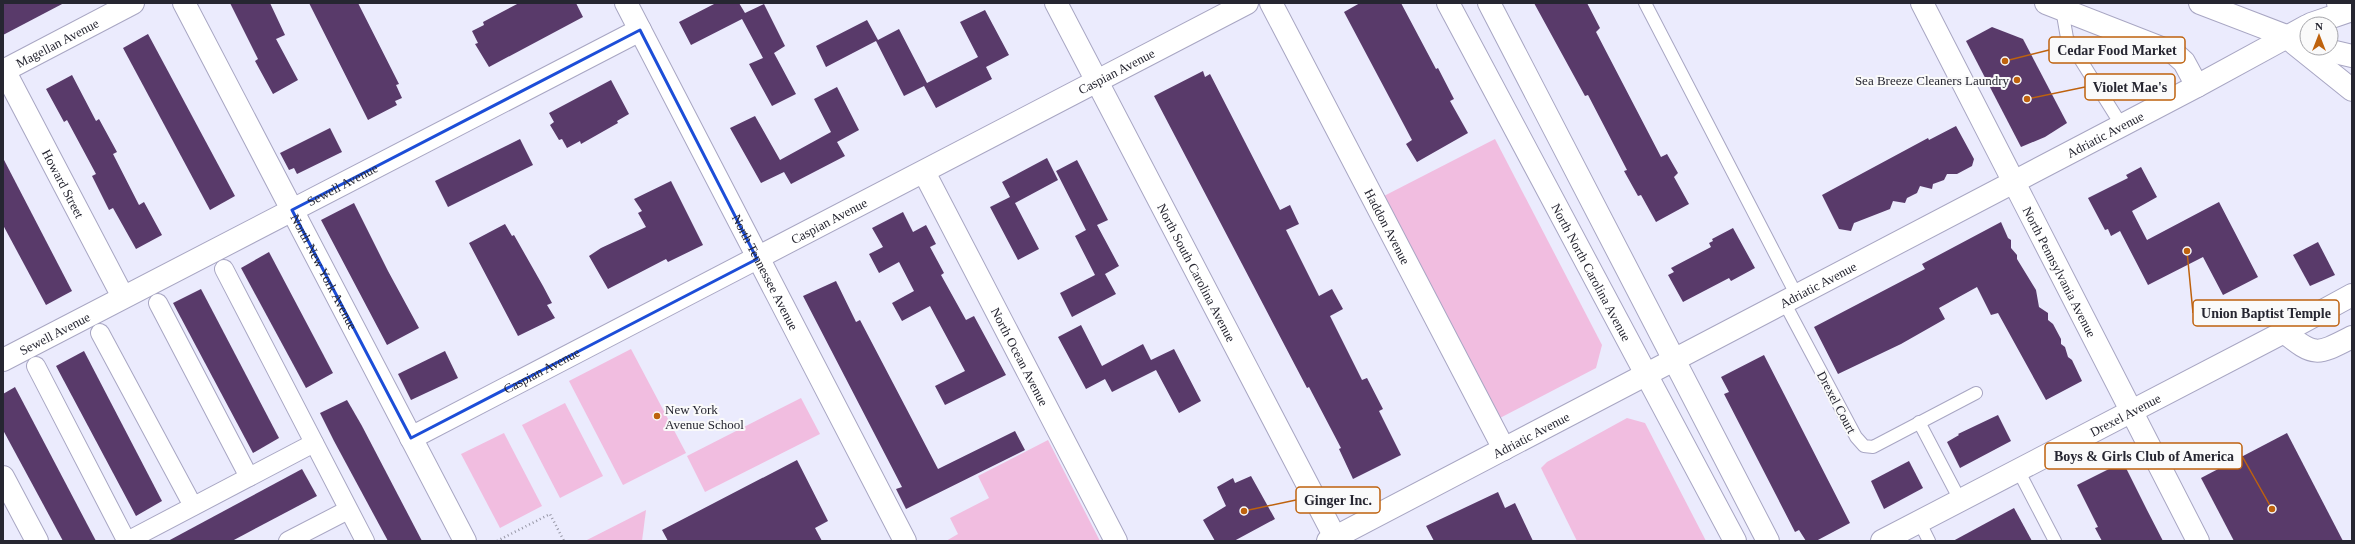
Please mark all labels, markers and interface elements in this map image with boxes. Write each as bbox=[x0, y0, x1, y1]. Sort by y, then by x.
street label: Magellan Avenue bbox=[13, 15, 101, 71]
north arrow bbox=[2299, 16, 2339, 56]
text: N bbox=[2315, 20, 2323, 32]
callout: Cedar Food Market bbox=[2049, 37, 2185, 63]
text: Cedar Food Market bbox=[2057, 43, 2177, 58]
street label: Caspian Avenue bbox=[1076, 45, 1157, 98]
place label: Sea Breeze Cleaners Laundry bbox=[1855, 73, 2009, 88]
callout: Violet Mae's bbox=[2085, 74, 2175, 100]
marker: Sea Breeze Cleaners Laundry bbox=[2012, 75, 2022, 85]
text: Violet Mae's bbox=[2093, 80, 2168, 95]
street label: Adriatic Avenue bbox=[2064, 108, 2146, 161]
street label: Howard Street bbox=[39, 147, 87, 221]
street label: Sewell Avenue bbox=[305, 160, 380, 209]
street label: Haddon Avenue bbox=[1361, 186, 1413, 267]
street label: Caspian Avenue bbox=[788, 195, 870, 247]
street label: North South Carolina Avenue bbox=[1154, 201, 1239, 345]
street label: North North Carolina Avenue bbox=[1548, 201, 1634, 344]
street label: North Pennsylvania Avenue bbox=[2020, 204, 2099, 340]
street label: North New York Avenue bbox=[287, 211, 360, 332]
street label: North Tennessee Avenue bbox=[729, 212, 801, 333]
street label: Adriatic Avenue bbox=[1777, 259, 1859, 311]
callout: Union Baptist Temple bbox=[2193, 300, 2339, 326]
street label: North Ocean Avenue bbox=[988, 305, 1051, 409]
text: Union Baptist Temple bbox=[2201, 306, 2331, 321]
street label: Sewell Avenue bbox=[17, 309, 93, 358]
street label: Caspian Avenue bbox=[501, 344, 583, 397]
street label: Drexel Court bbox=[1814, 369, 1859, 436]
street label: Drexel Avenue bbox=[2088, 390, 2163, 440]
place label: New York Avenue School bbox=[665, 402, 744, 432]
street label: Adriatic Avenue bbox=[1490, 409, 1572, 462]
marker: New York Avenue School bbox=[652, 411, 662, 421]
callout: Boys & Girls Club of America bbox=[2045, 443, 2242, 469]
text: Boys & Girls Club of America bbox=[2054, 449, 2234, 464]
callout: Ginger Inc. bbox=[1296, 487, 1380, 513]
text: Ginger Inc. bbox=[1304, 493, 1372, 508]

